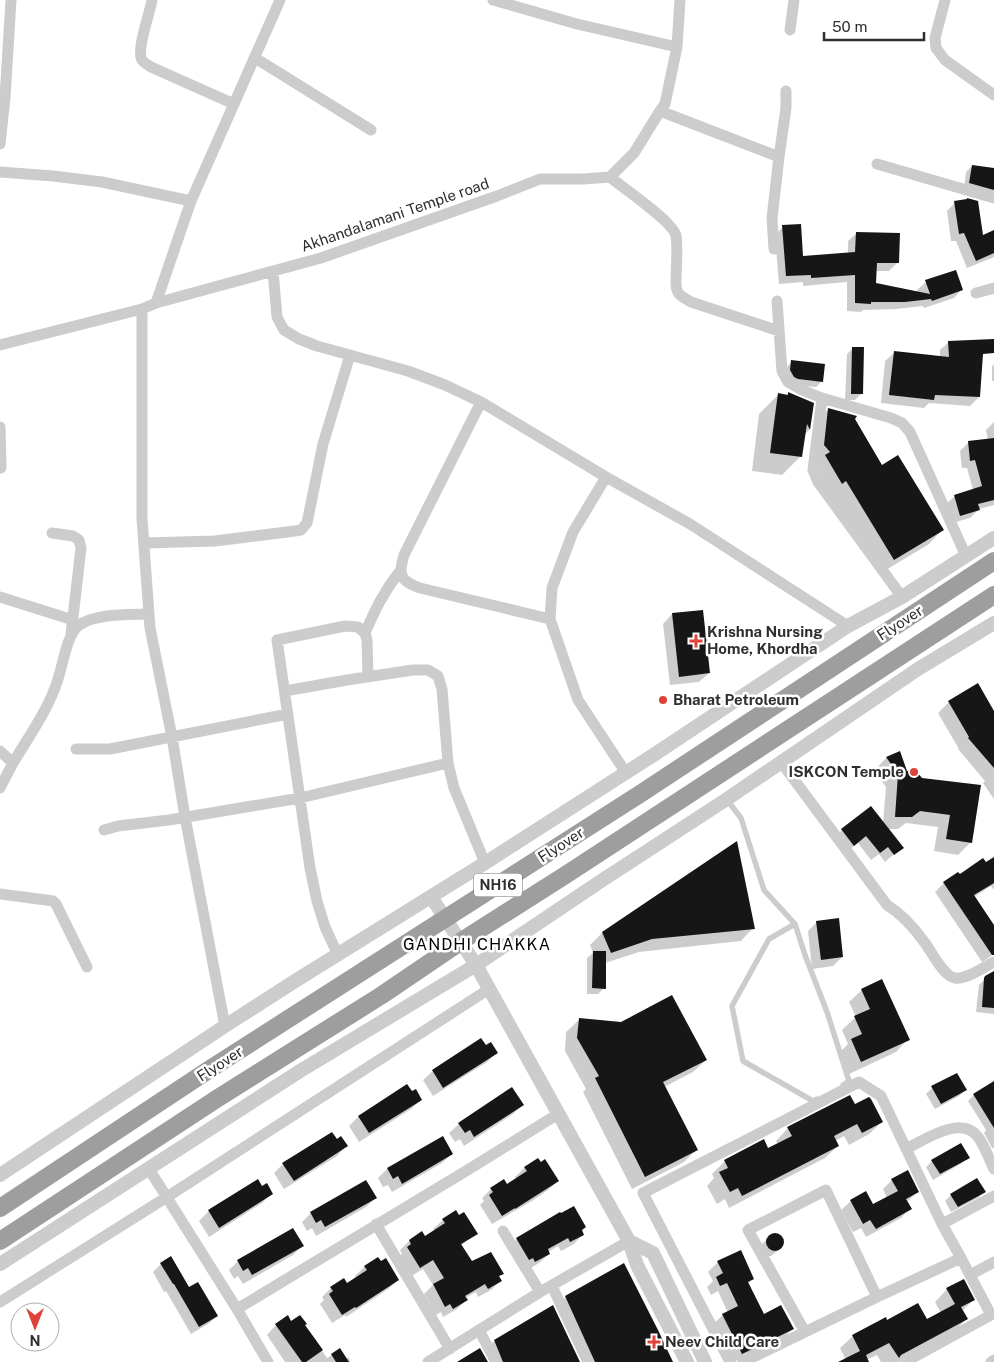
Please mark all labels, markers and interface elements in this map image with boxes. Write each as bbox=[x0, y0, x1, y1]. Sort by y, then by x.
scale bar bbox=[824, 10, 924, 42]
text: 50 m bbox=[832, 18, 867, 35]
street label: Akhandalamani Temple road bbox=[299, 174, 491, 255]
street label: Flyover bbox=[874, 601, 926, 644]
place label: Krishna Nursing Home, Khordha bbox=[707, 623, 823, 657]
marker: Krishna Nursing Home, Khordha bbox=[689, 634, 703, 648]
place label: Bharat Petroleum bbox=[673, 691, 799, 708]
marker: Bharat Petroleum bbox=[657, 694, 669, 706]
place label: ISKCON Temple bbox=[789, 763, 904, 780]
marker: ISKCON Temple bbox=[908, 766, 920, 778]
street label: Flyover bbox=[535, 823, 587, 866]
road number: NH16 bbox=[474, 874, 522, 896]
district label: GANDHI CHAKKA bbox=[403, 935, 551, 954]
street label: Flyover bbox=[194, 1042, 246, 1085]
north arrow bbox=[10, 1302, 60, 1352]
text: N bbox=[30, 1332, 40, 1348]
place label: Neev Child Care bbox=[665, 1333, 779, 1350]
marker: Neev Child Care bbox=[647, 1335, 661, 1349]

